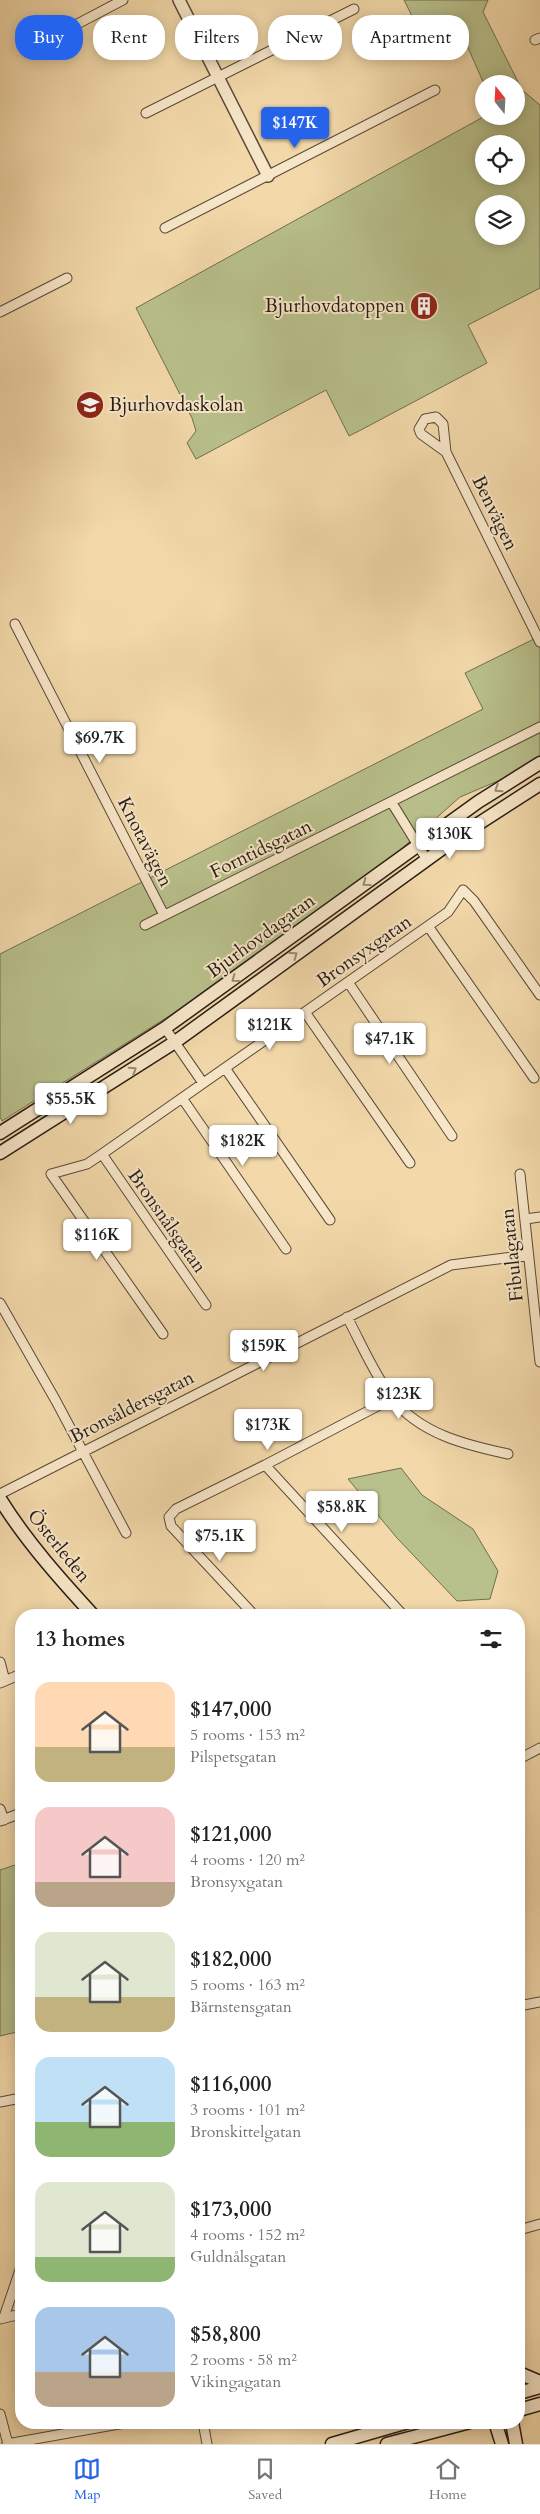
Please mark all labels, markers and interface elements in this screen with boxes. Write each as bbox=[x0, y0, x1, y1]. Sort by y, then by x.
chip: Buy bbox=[15, 15, 83, 60]
chip: Rent bbox=[93, 15, 165, 60]
chip: Filters bbox=[175, 15, 258, 60]
chip: New bbox=[268, 15, 342, 60]
chip: Apartment bbox=[352, 15, 469, 60]
north arrow bbox=[475, 75, 525, 125]
map controls bbox=[475, 75, 525, 245]
pin: $147K bbox=[260, 106, 330, 149]
text: $147K bbox=[272, 112, 318, 134]
button: locate bbox=[475, 135, 525, 185]
button: layers bbox=[475, 195, 525, 245]
building icon: Bjurhovdatoppen bbox=[409, 291, 439, 321]
place label: Bjurhovdatoppen bbox=[265, 293, 405, 319]
school or university icon: Bjurhovdaskolan bbox=[75, 390, 105, 420]
place label: Bjurhovdaskolan bbox=[109, 392, 244, 418]
street label: Benvägen bbox=[466, 471, 524, 555]
pin: $69.7K bbox=[59, 722, 141, 764]
text: $69.7K bbox=[75, 727, 125, 749]
one-way arrow bbox=[495, 783, 504, 792]
street label: Knotavägen bbox=[111, 793, 179, 892]
street label: Forntidsgatan bbox=[206, 813, 317, 885]
pin: $130K bbox=[415, 818, 485, 860]
text: $130K bbox=[427, 823, 473, 845]
one-way arrow bbox=[362, 877, 372, 886]
street label: Bjurhovdagatan bbox=[202, 888, 321, 984]
street label: Bronsyxgatan bbox=[311, 909, 417, 993]
one-way arrow bbox=[288, 953, 297, 961]
one-way arrow bbox=[231, 973, 241, 982]
pin: $121K bbox=[235, 1008, 305, 1051]
text: $121K bbox=[247, 1014, 293, 1036]
pin: $47.1K bbox=[349, 1022, 431, 1065]
text: $47.1K bbox=[365, 1028, 415, 1050]
one-way arrow bbox=[127, 1066, 136, 1076]
pin: $55.5K bbox=[30, 1082, 112, 1125]
text: $55.5K bbox=[46, 1088, 96, 1110]
pin: $182K bbox=[208, 1124, 278, 1167]
text: $182K bbox=[220, 1130, 266, 1152]
street label: Bronsnålsgatan bbox=[122, 1164, 213, 1278]
street label: Fibulagatan bbox=[494, 1207, 530, 1303]
pin: $116K bbox=[62, 1218, 132, 1261]
text: $116K bbox=[74, 1224, 120, 1246]
pin: $159K bbox=[229, 1330, 299, 1372]
text: $159K bbox=[241, 1335, 287, 1357]
street label: Bronsåldersgatan bbox=[65, 1364, 199, 1450]
pin: $123K bbox=[364, 1378, 434, 1420]
text: $123K bbox=[376, 1383, 422, 1405]
pin: $173K bbox=[233, 1408, 303, 1451]
text: $173K bbox=[245, 1414, 291, 1436]
pin: $58.8K bbox=[301, 1490, 383, 1533]
text: $58.8K bbox=[317, 1496, 367, 1518]
street label: Österleden bbox=[21, 1504, 97, 1588]
pin: $75.1K bbox=[179, 1520, 261, 1562]
text: $75.1K bbox=[195, 1525, 245, 1547]
text: 13 homes bbox=[35, 1625, 125, 1654]
icon: filters bbox=[477, 1625, 505, 1653]
text: $147,000 bbox=[190, 1695, 271, 1724]
icon: home bbox=[75, 1702, 135, 1762]
text: 5 rooms · 153 m² bbox=[190, 1724, 305, 1746]
text: Pilspetsgatan bbox=[190, 1746, 277, 1768]
text: $121,000 bbox=[190, 1820, 271, 1849]
icon: home bbox=[75, 1827, 135, 1887]
text: 4 rooms · 120 m² bbox=[190, 1849, 305, 1871]
text: Bronsyxgatan bbox=[190, 1871, 283, 1893]
text: $182,000 bbox=[190, 1945, 271, 1974]
icon: home bbox=[75, 1952, 135, 2012]
text: 5 rooms · 163 m² bbox=[190, 1974, 305, 1996]
text: Bärnstensgatan bbox=[190, 1996, 292, 2018]
text: $116,000 bbox=[190, 2070, 271, 2099]
icon: home bbox=[75, 2077, 135, 2137]
text: 3 rooms · 101 m² bbox=[190, 2099, 305, 2121]
text: Bronskittelgatan bbox=[190, 2121, 301, 2143]
text: $173,000 bbox=[190, 2195, 271, 2224]
icon: home bbox=[75, 2202, 135, 2262]
text: 4 rooms · 152 m² bbox=[190, 2224, 305, 2246]
text: Guldnålsgatan bbox=[190, 2246, 286, 2268]
text: $58,800 bbox=[190, 2320, 261, 2349]
icon: home bbox=[75, 2327, 135, 2387]
text: 2 rooms · 58 m² bbox=[190, 2349, 297, 2371]
text: Vikingagatan bbox=[190, 2371, 281, 2393]
tab: Map bbox=[73, 2455, 101, 2504]
tab: Saved bbox=[248, 2455, 282, 2504]
tab: Home bbox=[429, 2455, 467, 2504]

